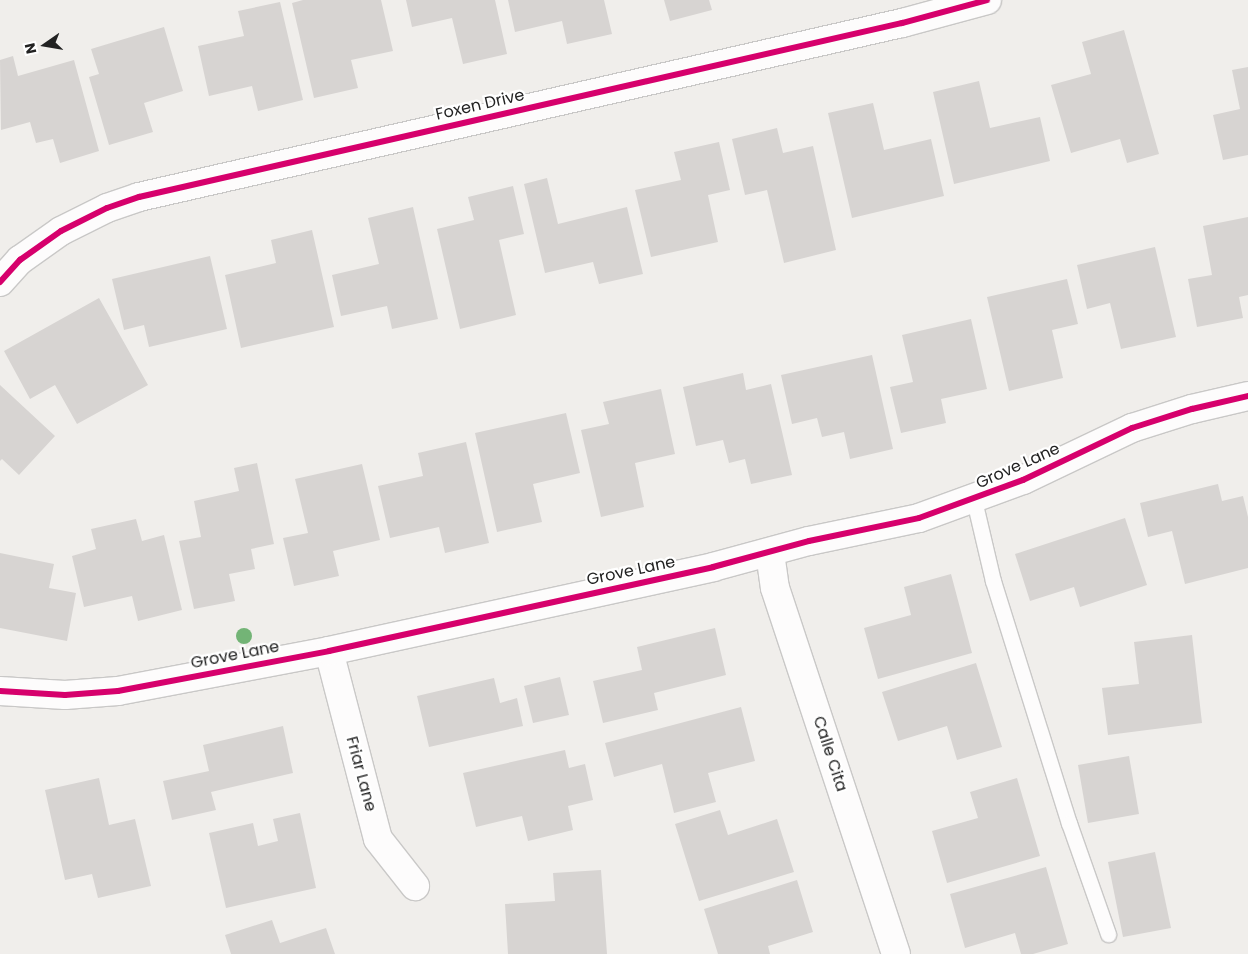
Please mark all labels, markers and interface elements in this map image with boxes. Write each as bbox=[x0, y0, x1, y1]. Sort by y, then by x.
north arrow bbox=[20, 20, 70, 70]
text: N bbox=[19, 41, 41, 56]
street label: Foxen Drive bbox=[434, 85, 526, 125]
street label: Grove Lane bbox=[973, 439, 1063, 493]
street label: Grove Lane bbox=[585, 552, 677, 590]
street label: Grove Lane bbox=[189, 637, 281, 673]
street label: Calle Cita bbox=[809, 714, 851, 794]
street label: Friar Lane bbox=[342, 734, 380, 814]

